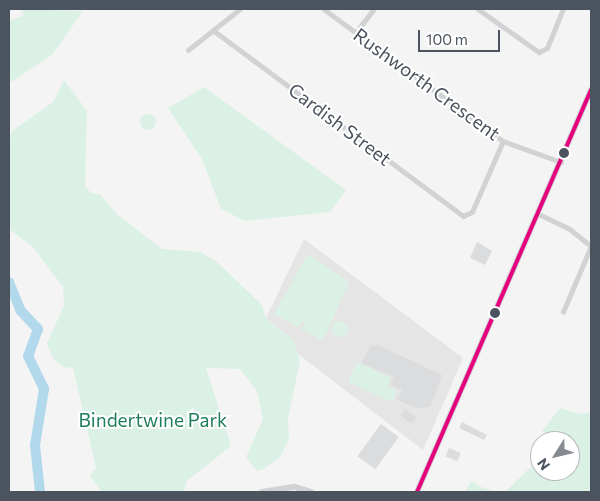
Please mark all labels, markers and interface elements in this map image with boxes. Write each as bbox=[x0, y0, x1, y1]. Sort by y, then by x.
scale bar bbox=[420, 20, 502, 52]
street label: Rushworth Crescent bbox=[349, 23, 505, 145]
text: 100 m bbox=[426, 30, 468, 48]
street label: Cardish Street bbox=[284, 78, 396, 170]
unlabelled marker bbox=[559, 148, 569, 158]
unlabelled marker bbox=[490, 308, 500, 318]
park label: Bindertwine Park bbox=[79, 409, 227, 431]
north arrow bbox=[530, 431, 580, 481]
text: N bbox=[533, 455, 553, 474]

